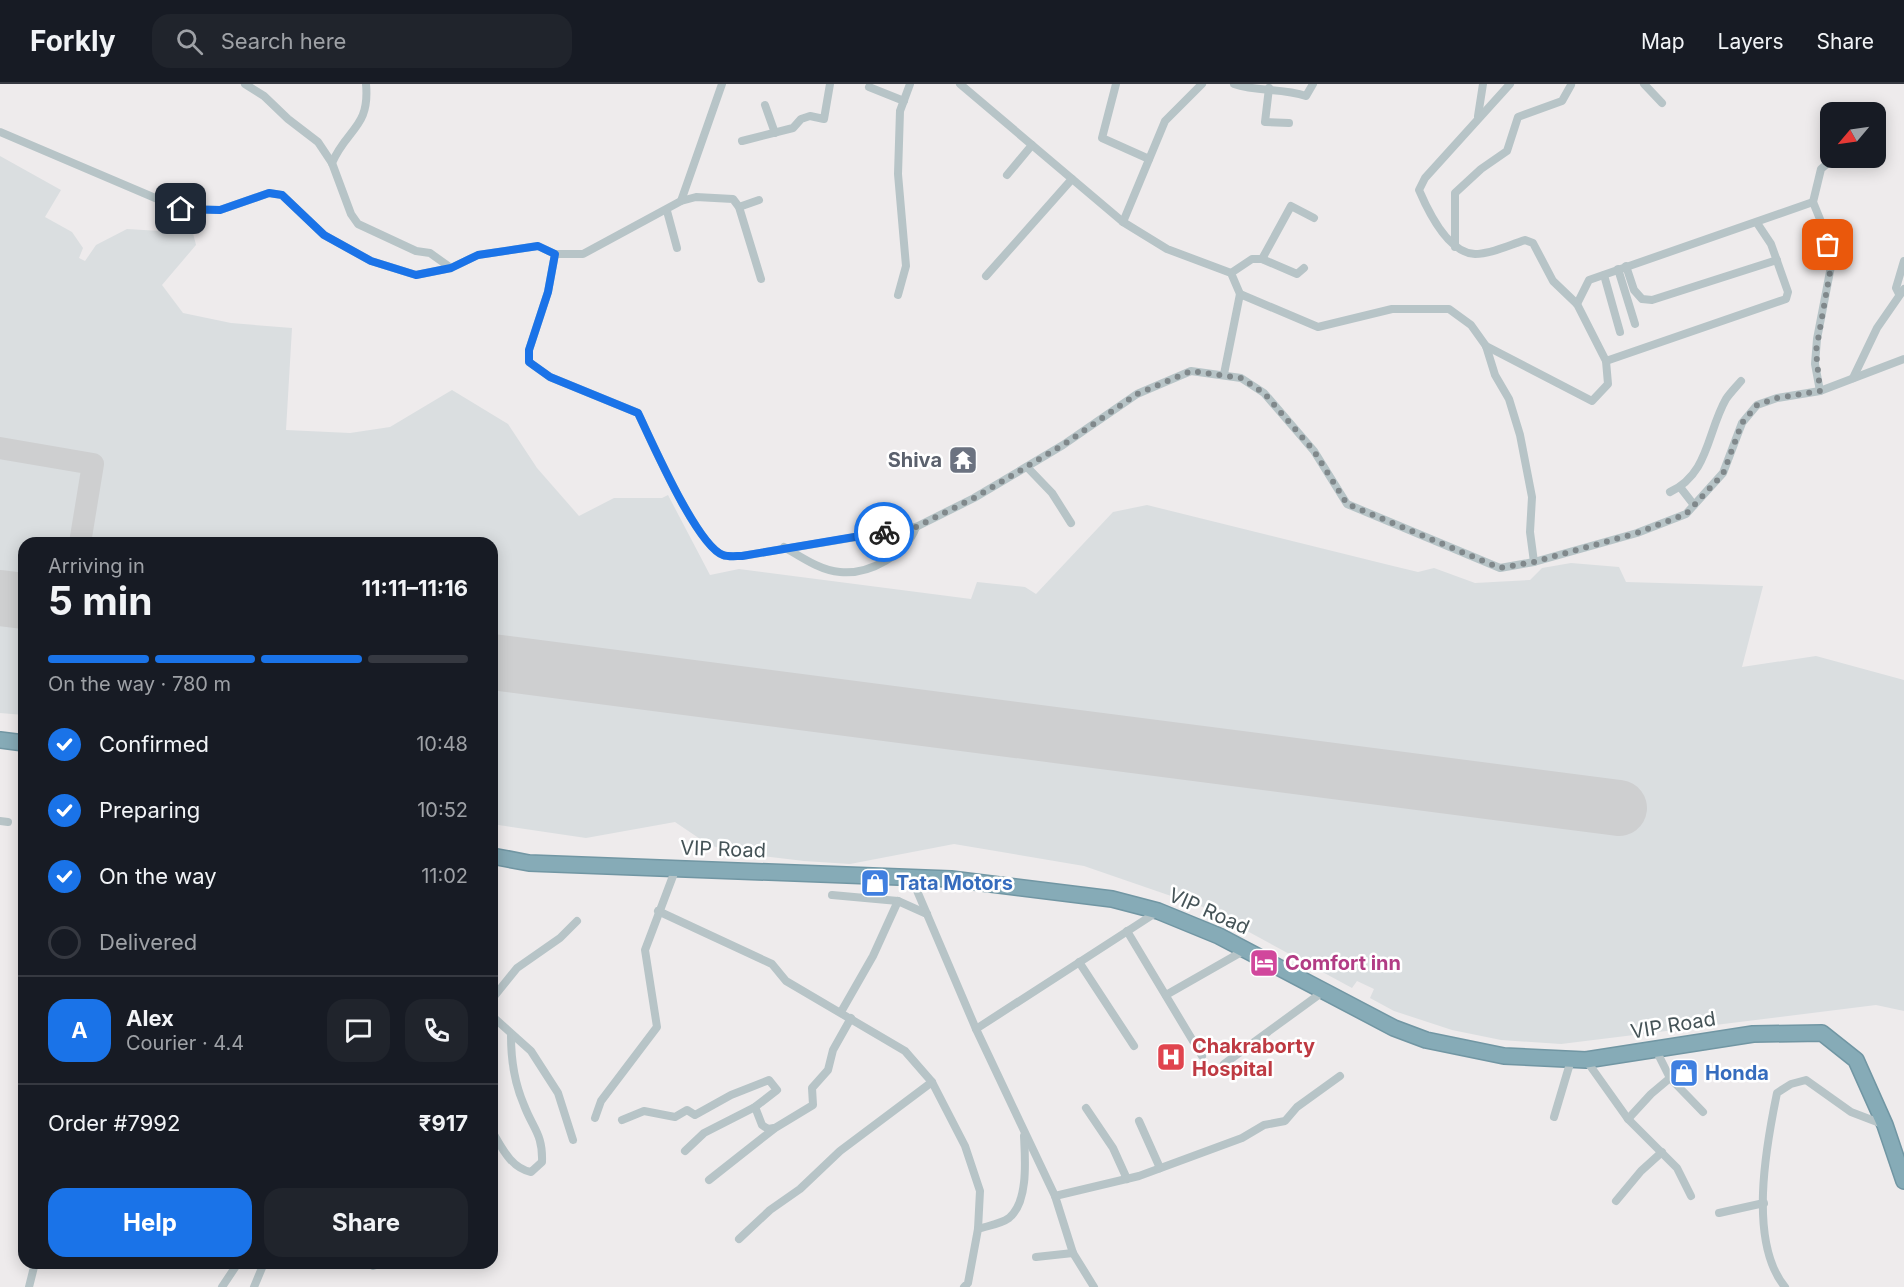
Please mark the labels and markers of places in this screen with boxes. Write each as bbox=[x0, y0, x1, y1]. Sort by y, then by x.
pin bbox=[155, 183, 206, 234]
pin bbox=[1802, 219, 1853, 270]
temple icon: Shiva bbox=[947, 444, 979, 476]
place label: Shiva bbox=[888, 448, 942, 472]
shop icon: Tata Motors bbox=[859, 867, 891, 899]
place label: Tata Motors bbox=[896, 871, 1013, 895]
hotel icon: Comfort inn bbox=[1248, 947, 1280, 979]
place label: Comfort inn bbox=[1285, 951, 1401, 975]
place label: Chakraborty Hospital bbox=[1192, 1034, 1315, 1081]
hospital icon: Chakraborty Hospital bbox=[1155, 1041, 1187, 1073]
shop icon: Honda bbox=[1668, 1057, 1700, 1089]
place label: Honda bbox=[1705, 1061, 1769, 1085]

